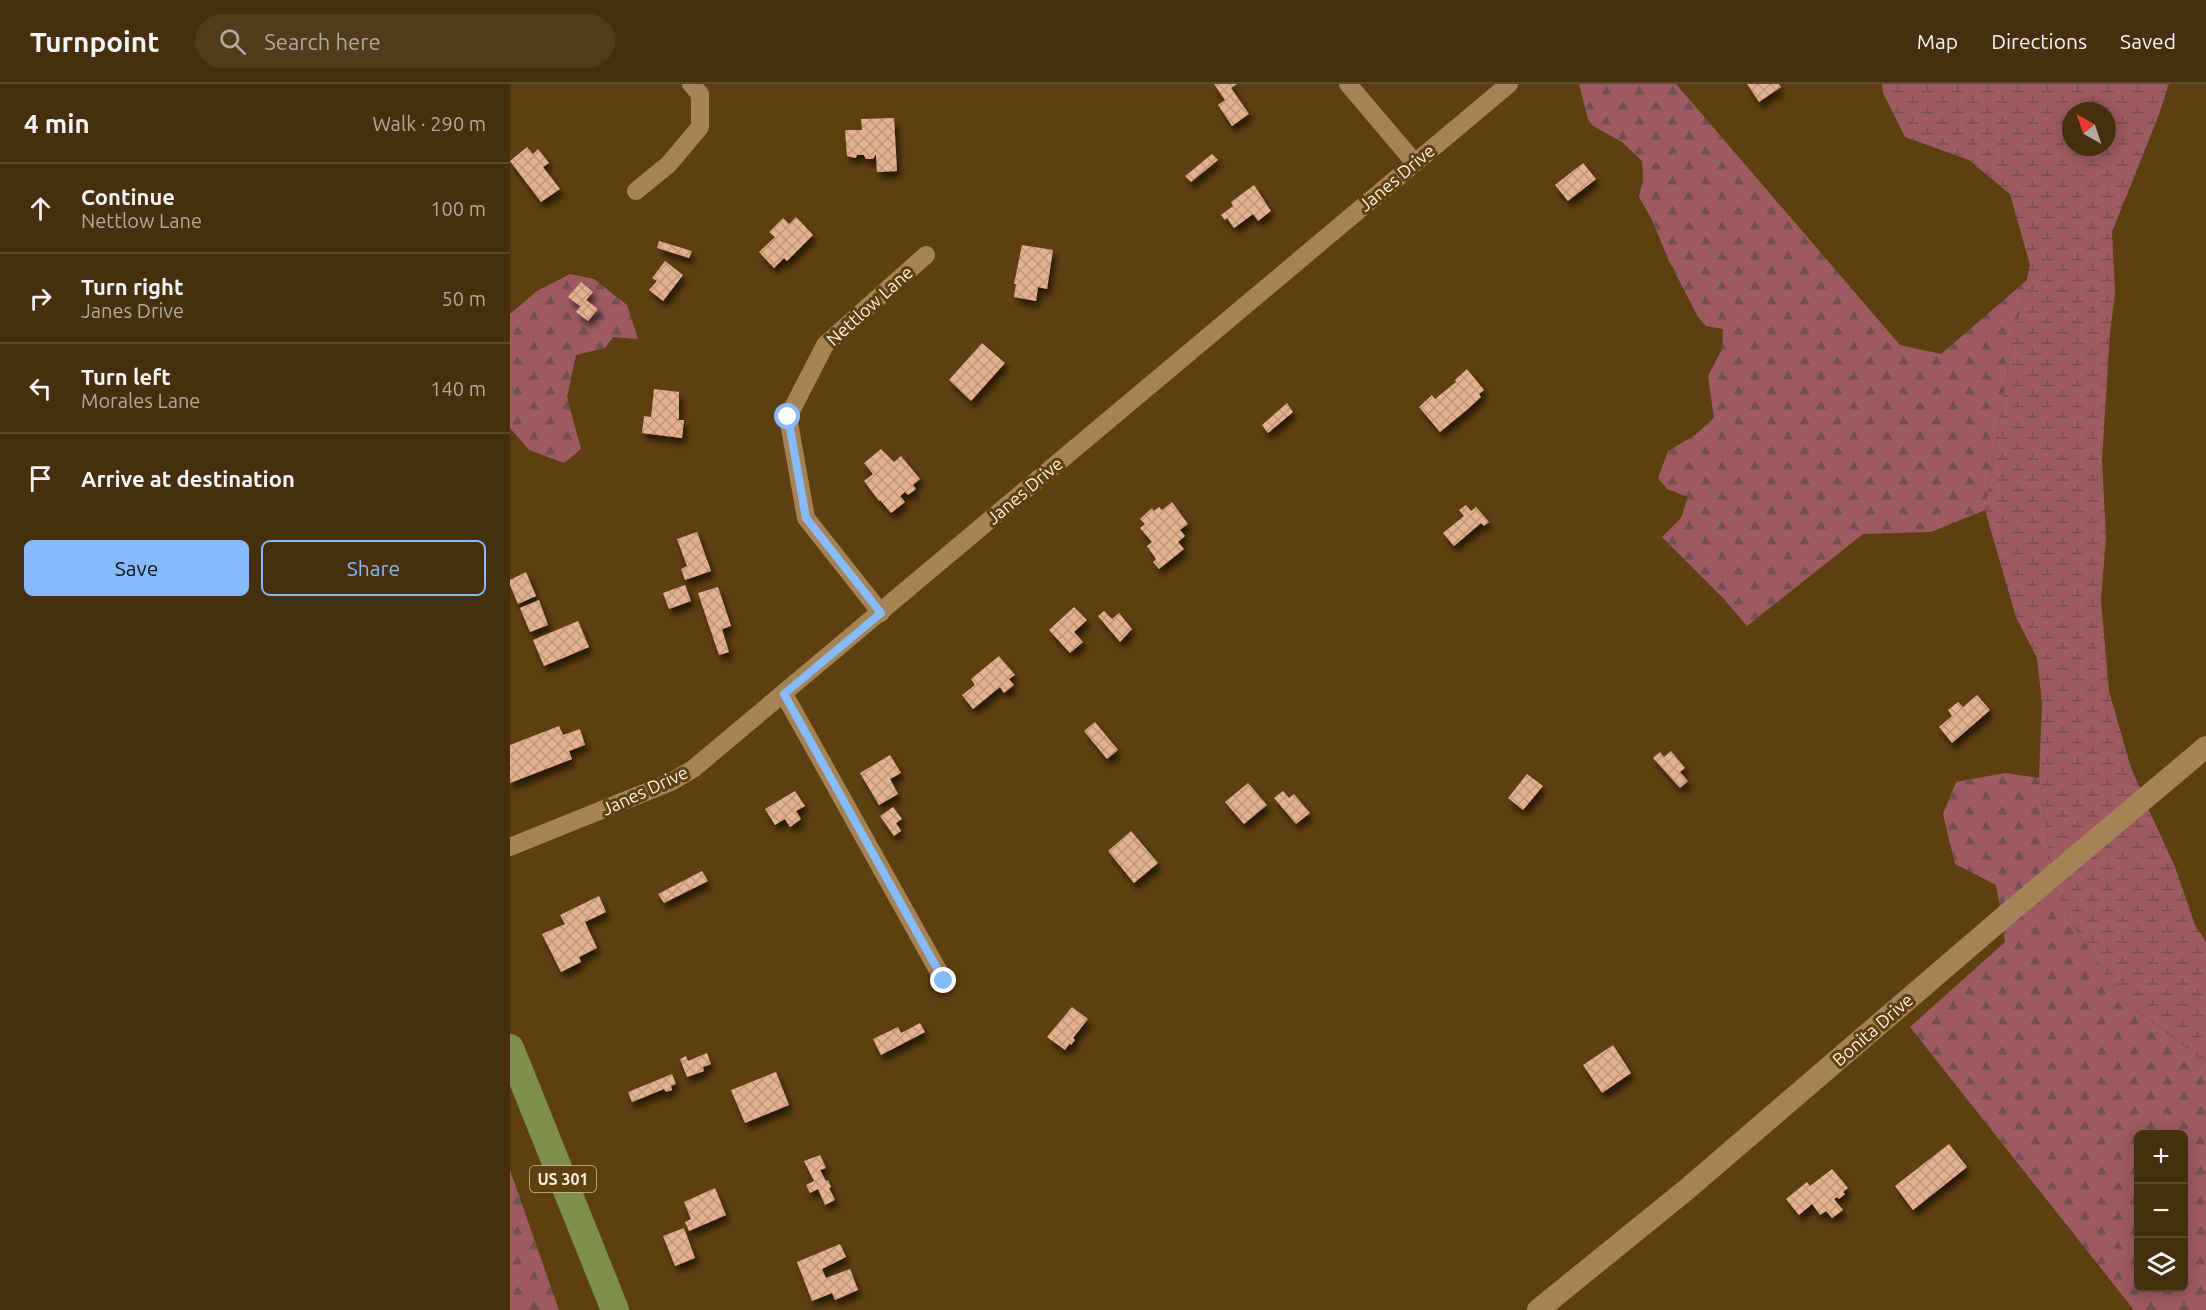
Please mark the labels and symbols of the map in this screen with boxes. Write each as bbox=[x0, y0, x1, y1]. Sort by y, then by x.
north arrow bbox=[2062, 102, 2116, 156]
street label: Janes Drive bbox=[1354, 140, 1438, 215]
street label: Nettlow Lane bbox=[822, 261, 916, 349]
route start bbox=[774, 403, 800, 429]
street label: Janes Drive bbox=[982, 453, 1066, 528]
street label: Janes Drive bbox=[598, 761, 691, 819]
route end bbox=[930, 967, 956, 993]
street label: Bonita Drive bbox=[1828, 989, 1916, 1069]
road number: US 301 bbox=[530, 1166, 596, 1192]

